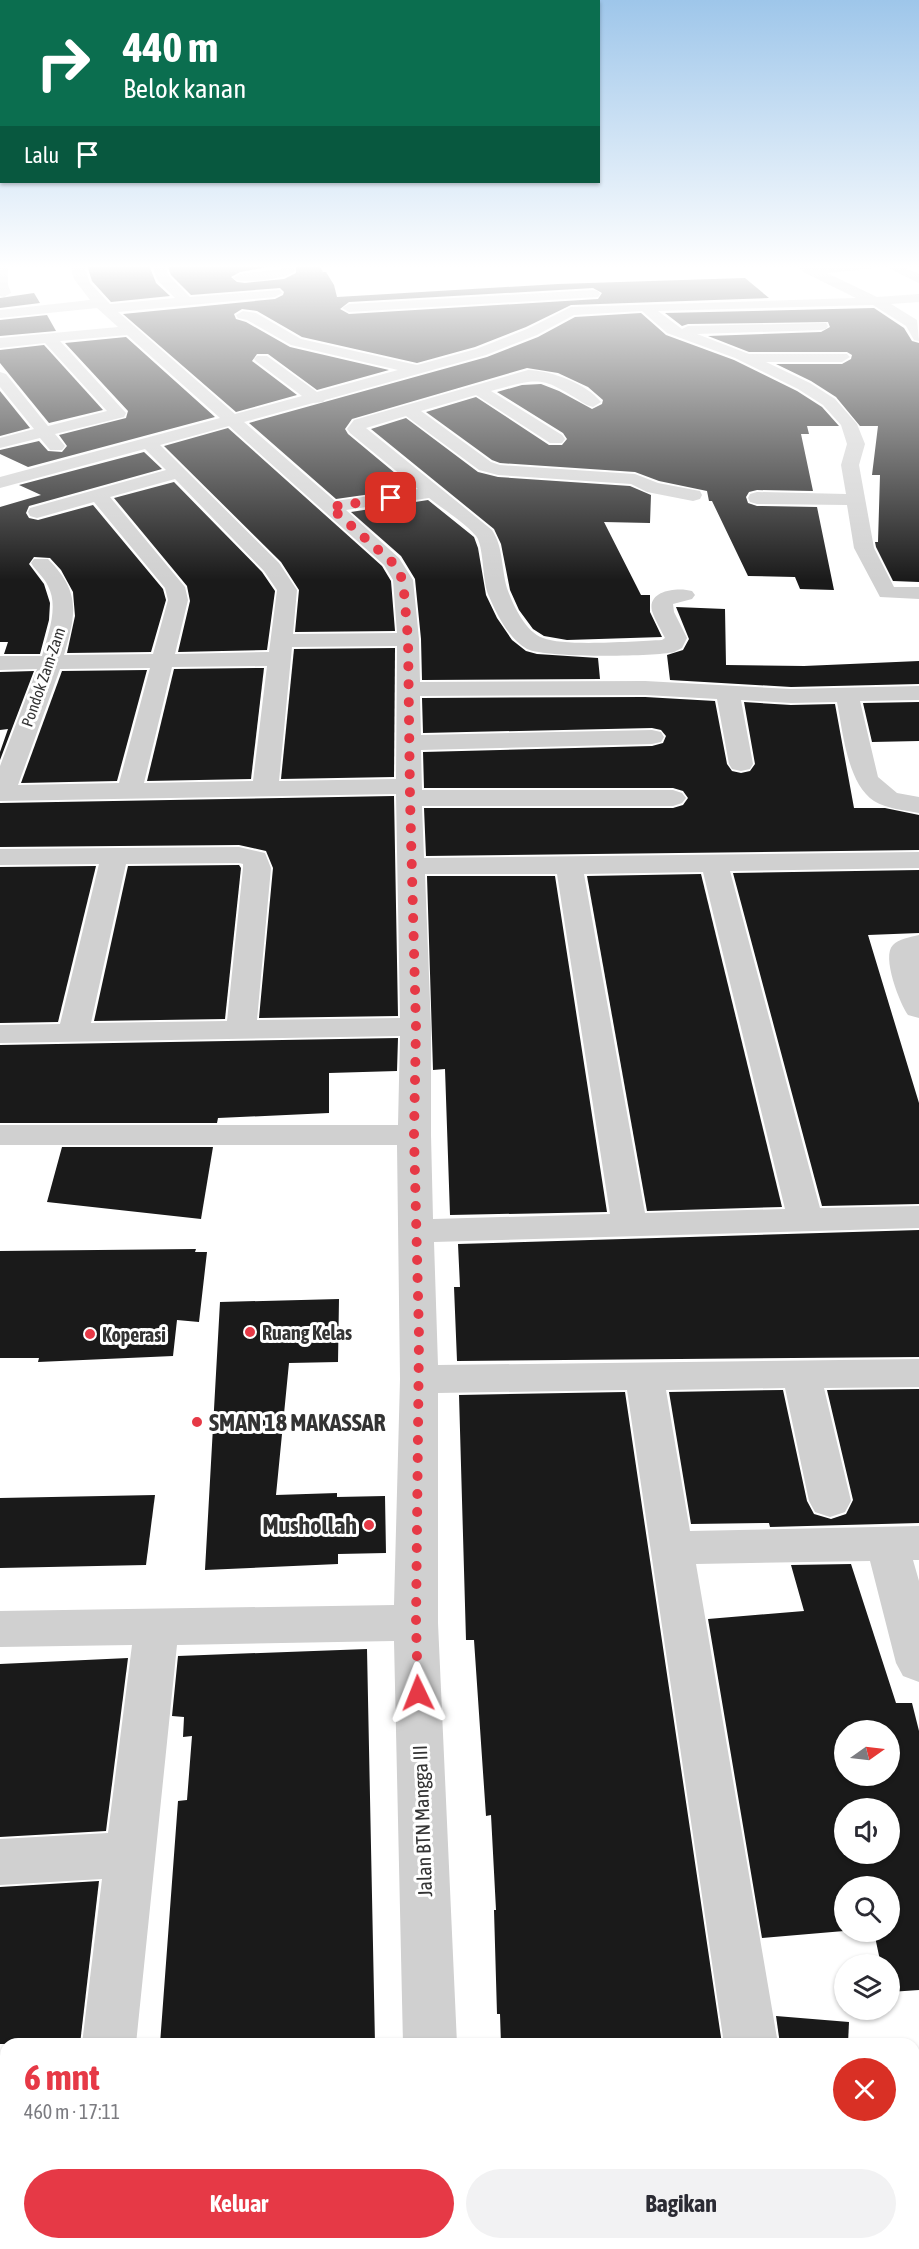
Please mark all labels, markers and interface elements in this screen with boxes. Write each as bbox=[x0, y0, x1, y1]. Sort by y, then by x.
text: 440 m bbox=[123, 23, 218, 71]
icon: right bbox=[24, 24, 102, 102]
text: Belok kanan bbox=[123, 73, 246, 104]
icon: arrive bbox=[71, 138, 104, 171]
text: Lalu bbox=[24, 142, 59, 168]
pin bbox=[365, 472, 416, 523]
icon: arrive bbox=[374, 481, 407, 514]
street label: Pondok Zam-Zam bbox=[18, 625, 68, 729]
place label: Ruang Kelas bbox=[262, 1321, 352, 1344]
place label: Koperasi bbox=[102, 1323, 166, 1346]
marker: Ruang Kelas bbox=[243, 1325, 257, 1339]
marker: Koperasi bbox=[83, 1327, 97, 1341]
place label: SMAN 18 MAKASSAR bbox=[209, 1409, 386, 1436]
marker: SMAN 18 MAKASSAR bbox=[190, 1415, 204, 1429]
place label: Mushollah bbox=[262, 1512, 357, 1539]
marker: Mushollah bbox=[362, 1518, 376, 1532]
position arrow bbox=[386, 1661, 450, 1725]
north arrow bbox=[834, 1720, 900, 1786]
map controls bbox=[834, 1720, 900, 2020]
street label: Jalan BTN Mangga III bbox=[408, 1745, 436, 1897]
button: sound bbox=[834, 1798, 900, 1864]
button: search bbox=[834, 1876, 900, 1942]
button: layers bbox=[834, 1954, 900, 2020]
text: 6 mnt bbox=[24, 2056, 100, 2098]
button: close bbox=[833, 2058, 896, 2121]
text: 460 m · 17:11 bbox=[24, 2100, 120, 2123]
button: Keluar bbox=[24, 2169, 454, 2238]
button: Bagikan bbox=[466, 2169, 896, 2238]

